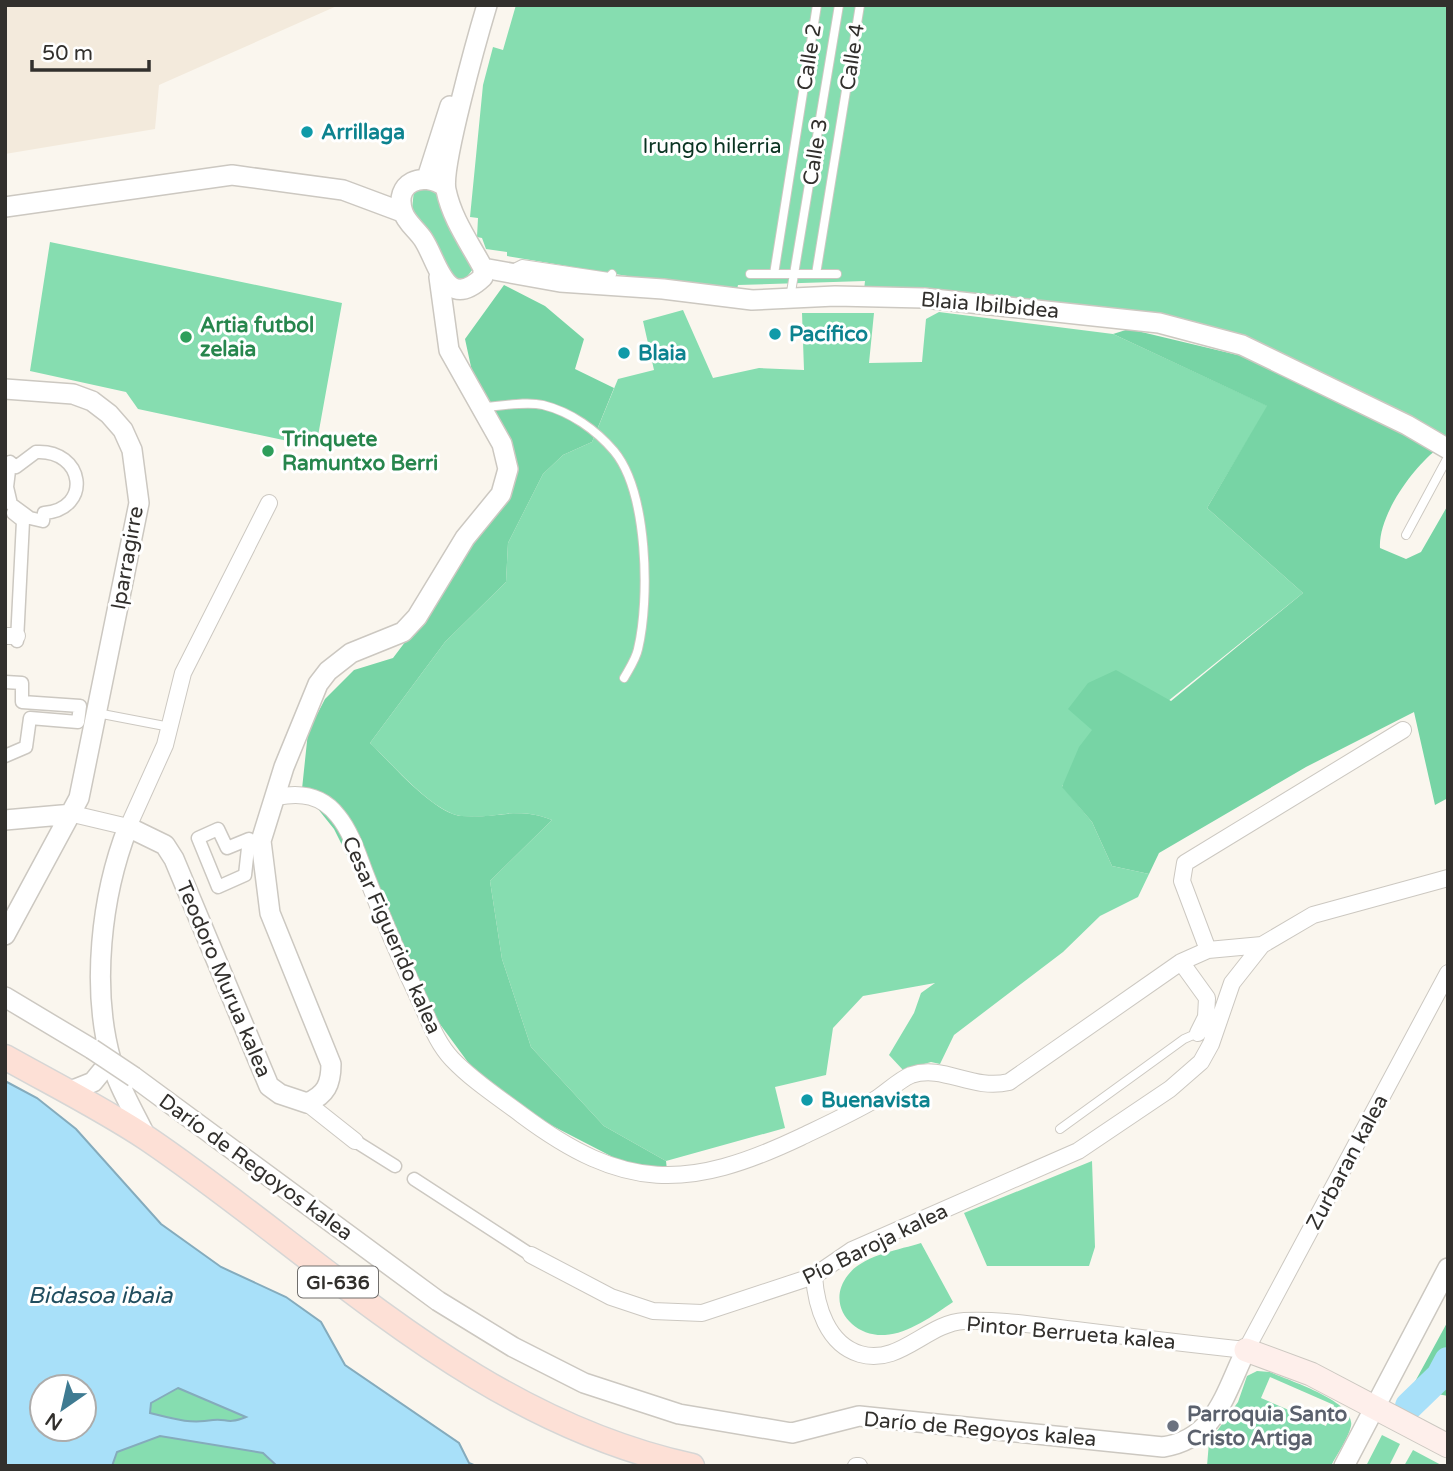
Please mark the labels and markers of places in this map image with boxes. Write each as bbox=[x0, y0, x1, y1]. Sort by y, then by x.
place label: Arrillaga bbox=[321, 120, 405, 145]
marker: Arrillaga bbox=[299, 124, 315, 140]
place label: Artia futbol zelaia bbox=[200, 313, 314, 362]
place label: Pacífico bbox=[789, 322, 868, 347]
marker: Pacífico bbox=[767, 326, 783, 342]
marker: Artia futbol zelaia bbox=[178, 329, 194, 345]
place label: Blaia bbox=[638, 341, 686, 366]
marker: Blaia bbox=[616, 345, 632, 361]
place label: Trinquete Ramuntxo Berri bbox=[281, 427, 438, 476]
marker: Trinquete Ramuntxo Berri bbox=[260, 443, 276, 459]
place label: Buenavista bbox=[821, 1088, 931, 1113]
marker: Buenavista bbox=[799, 1092, 815, 1108]
place label: Parroquia Santo Cristo Artiga bbox=[1187, 1402, 1348, 1451]
marker: Parroquia Santo Cristo Artiga bbox=[1165, 1418, 1181, 1434]

